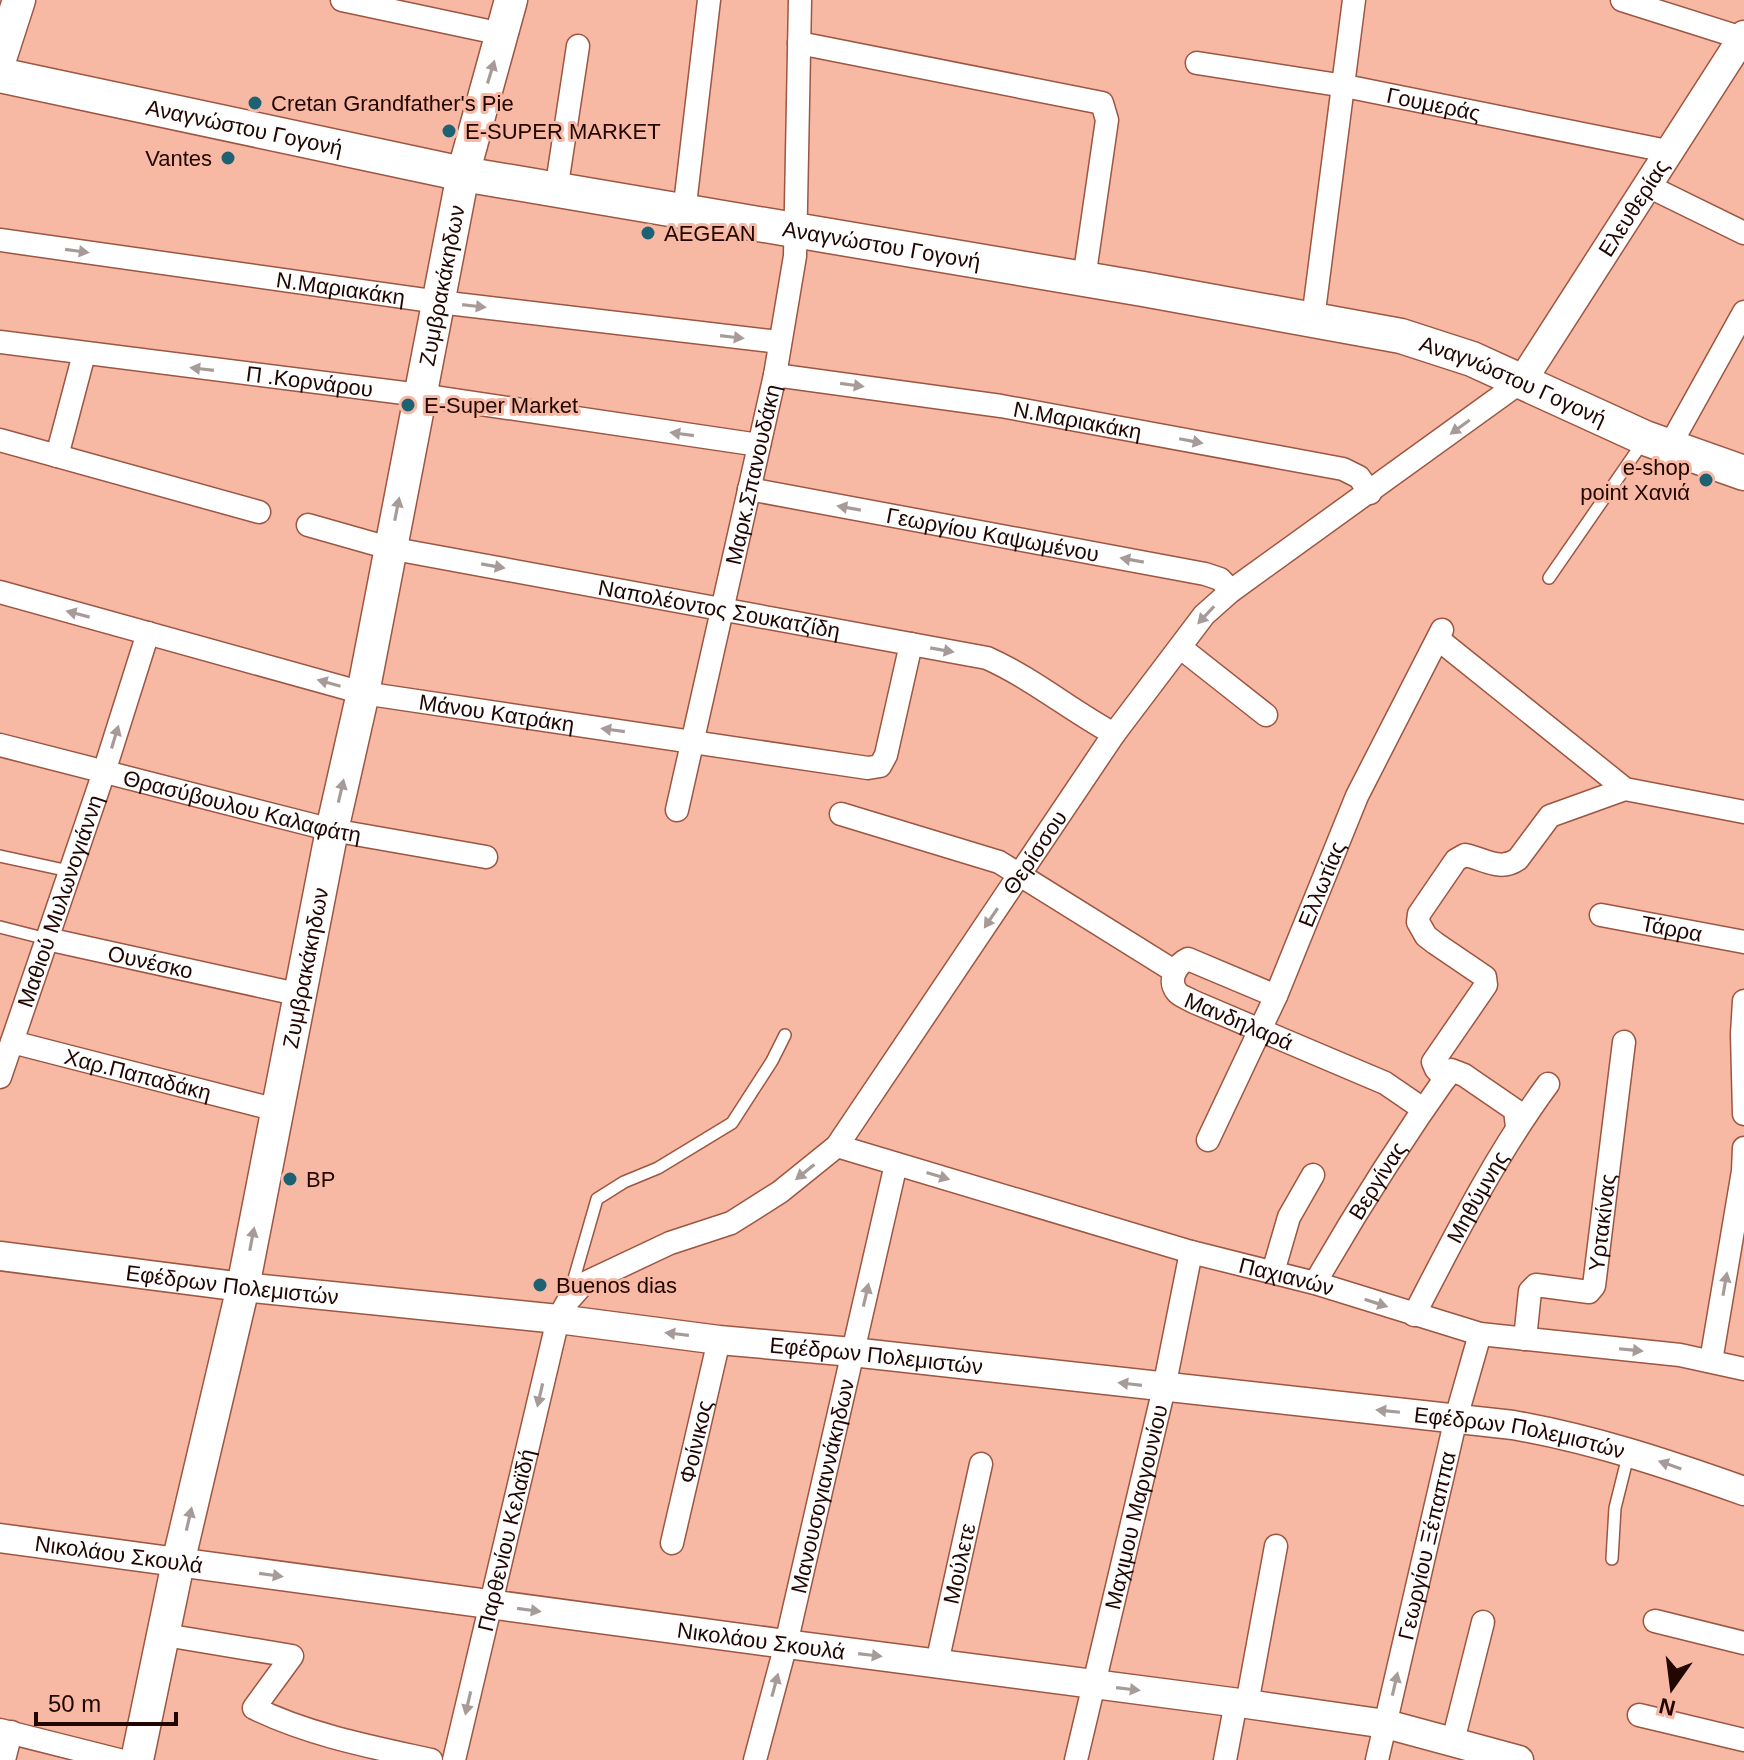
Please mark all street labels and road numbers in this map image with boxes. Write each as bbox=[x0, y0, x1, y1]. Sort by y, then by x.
street label: Γουμεράς bbox=[1385, 82, 1482, 125]
street label: Αναγνώστου Γογονή bbox=[144, 94, 345, 160]
street label: Ελευθερίας bbox=[1593, 154, 1674, 261]
street label: Ζυμβρακάκηδων bbox=[414, 203, 469, 368]
street label: Αναγνώστου Γογονή bbox=[781, 216, 982, 274]
street label: Ν.Μαριακάκη bbox=[275, 267, 407, 310]
street label: Αναγνώστου Γογονή bbox=[1417, 330, 1610, 431]
street label: Π .Κορνάρου bbox=[245, 361, 375, 401]
street label: Μαρκ.Σπανουδάκη bbox=[720, 382, 785, 567]
street label: Ν.Μαριακάκη bbox=[1011, 396, 1144, 444]
street label: Γεωργίου Καψωμένου bbox=[884, 502, 1101, 566]
street label: Ναπολέοντος Σουκατζίδη bbox=[596, 574, 842, 643]
street label: Μάνου Κατράκη bbox=[417, 689, 576, 737]
street label: Θρασύβουλου Καλαφάτη bbox=[121, 765, 363, 847]
street label: Μαθιού Μυλωνογιάννη bbox=[12, 791, 108, 1010]
street label: Θερίσσου bbox=[997, 805, 1072, 899]
street label: Ελλωτίας bbox=[1293, 838, 1350, 931]
street label: Ζυμβρακάκηδων bbox=[277, 885, 333, 1050]
street label: Τάρρα bbox=[1639, 910, 1705, 946]
street label: Ουνέσκο bbox=[106, 940, 195, 983]
street label: Μανδηλαρά bbox=[1181, 987, 1297, 1055]
street label: Χαρ.Παπαδάκη bbox=[62, 1044, 214, 1105]
street label: Βεργίνας bbox=[1343, 1137, 1411, 1224]
street label: Μηθύμνης bbox=[1441, 1146, 1513, 1247]
street label: Υρτακίνας bbox=[1583, 1172, 1620, 1273]
street label: Παχιανών bbox=[1236, 1252, 1337, 1301]
street label: Εφέδρων Πολεμιστών bbox=[124, 1260, 340, 1309]
street label: Εφέδρων Πολεμιστών bbox=[769, 1332, 984, 1379]
street label: Μανουσογιαννάκηδων bbox=[786, 1377, 859, 1596]
street label: Φοίνικος bbox=[674, 1398, 717, 1486]
street label: Μαχιμου Mαργουνίου bbox=[1100, 1402, 1172, 1612]
street label: Εφέδρων Πολεμιστών bbox=[1413, 1402, 1628, 1463]
street label: Παρθενίου Κελαϊδή bbox=[472, 1446, 539, 1634]
street label: Γεωργίου Ξέπαππα bbox=[1393, 1449, 1460, 1642]
street label: Μούλετε bbox=[938, 1521, 980, 1606]
street label: Νικολάου Σκουλά bbox=[33, 1530, 205, 1578]
street label: Νικολάου Σκουλά bbox=[676, 1617, 847, 1664]

